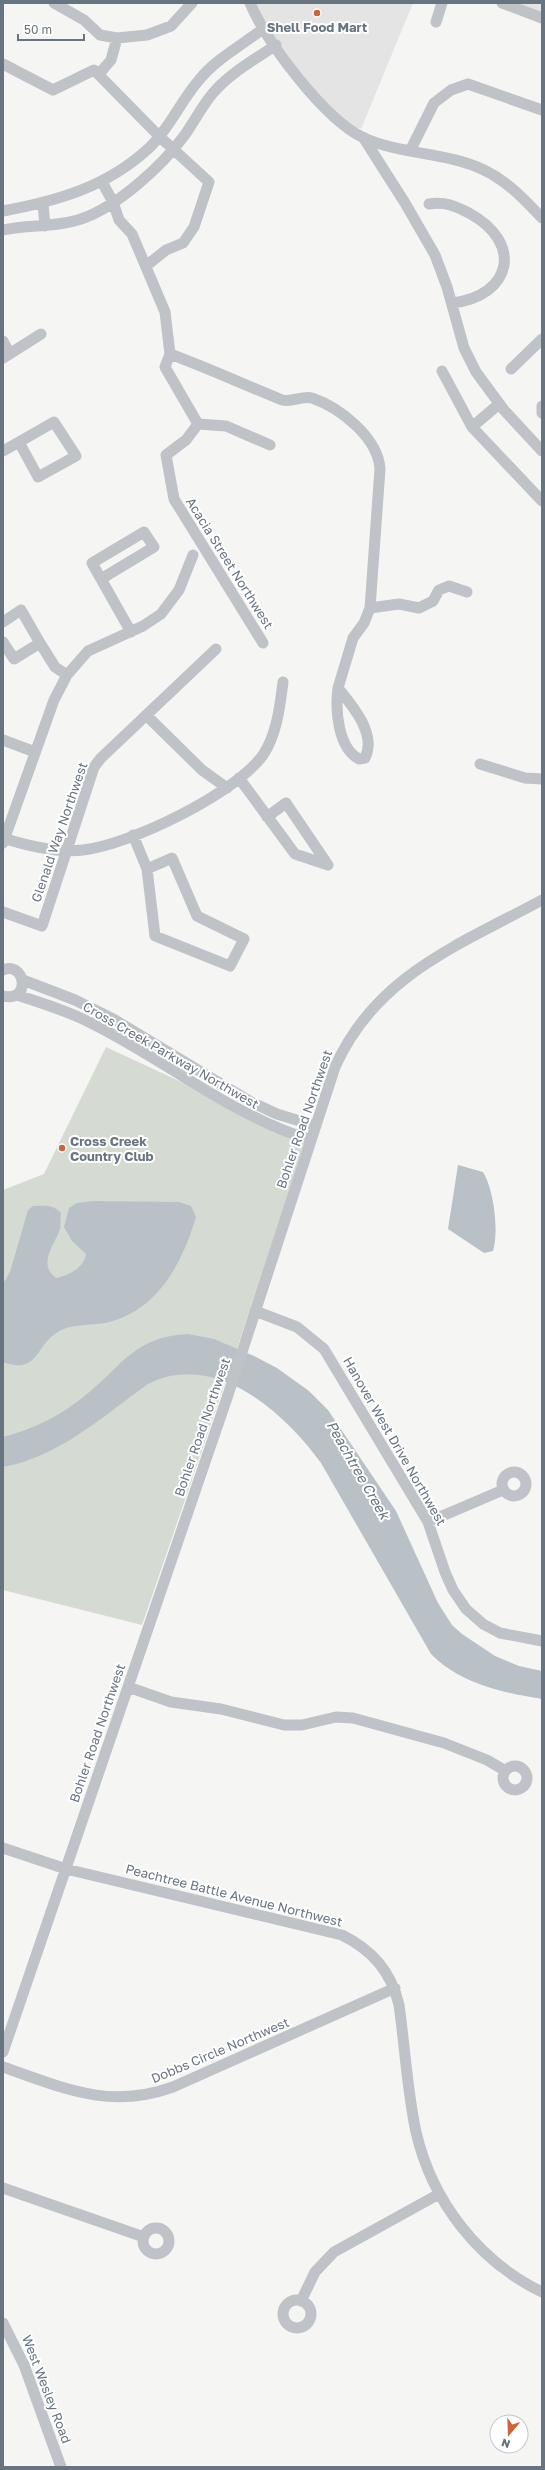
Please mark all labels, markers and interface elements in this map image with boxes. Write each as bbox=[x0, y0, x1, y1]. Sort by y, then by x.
marker: Shell Food Mart bbox=[312, 8, 322, 18]
scale bar bbox=[18, 16, 84, 42]
place label: Shell Food Mart bbox=[267, 19, 367, 35]
text: 50 m bbox=[24, 22, 52, 37]
street label: Acacia Street Northwest bbox=[183, 494, 277, 632]
street label: Glenald Way Northwest bbox=[28, 760, 90, 904]
street label: Cross Creek Parkway Northwest bbox=[80, 998, 262, 1112]
street label: Bohler Road Northwest bbox=[273, 1048, 335, 1190]
place label: Cross Creek Country Club bbox=[70, 1133, 154, 1164]
marker: Cross Creek Country Club bbox=[57, 1143, 67, 1153]
street label: Hanover West Drive Northwest bbox=[340, 1354, 450, 1528]
street label: Bohler Road Northwest bbox=[171, 1356, 233, 1498]
water label: Peachtree Creek bbox=[323, 1418, 395, 1524]
street label: Bohler Road Northwest bbox=[66, 1662, 128, 1804]
street label: Peachtree Battle Avenue Northwest bbox=[124, 1860, 344, 1930]
street label: Dobbs Circle Northwest bbox=[149, 2014, 291, 2086]
street label: West Wesley Road bbox=[19, 2332, 75, 2446]
north arrow bbox=[489, 2414, 529, 2454]
text: N bbox=[500, 2436, 512, 2451]

